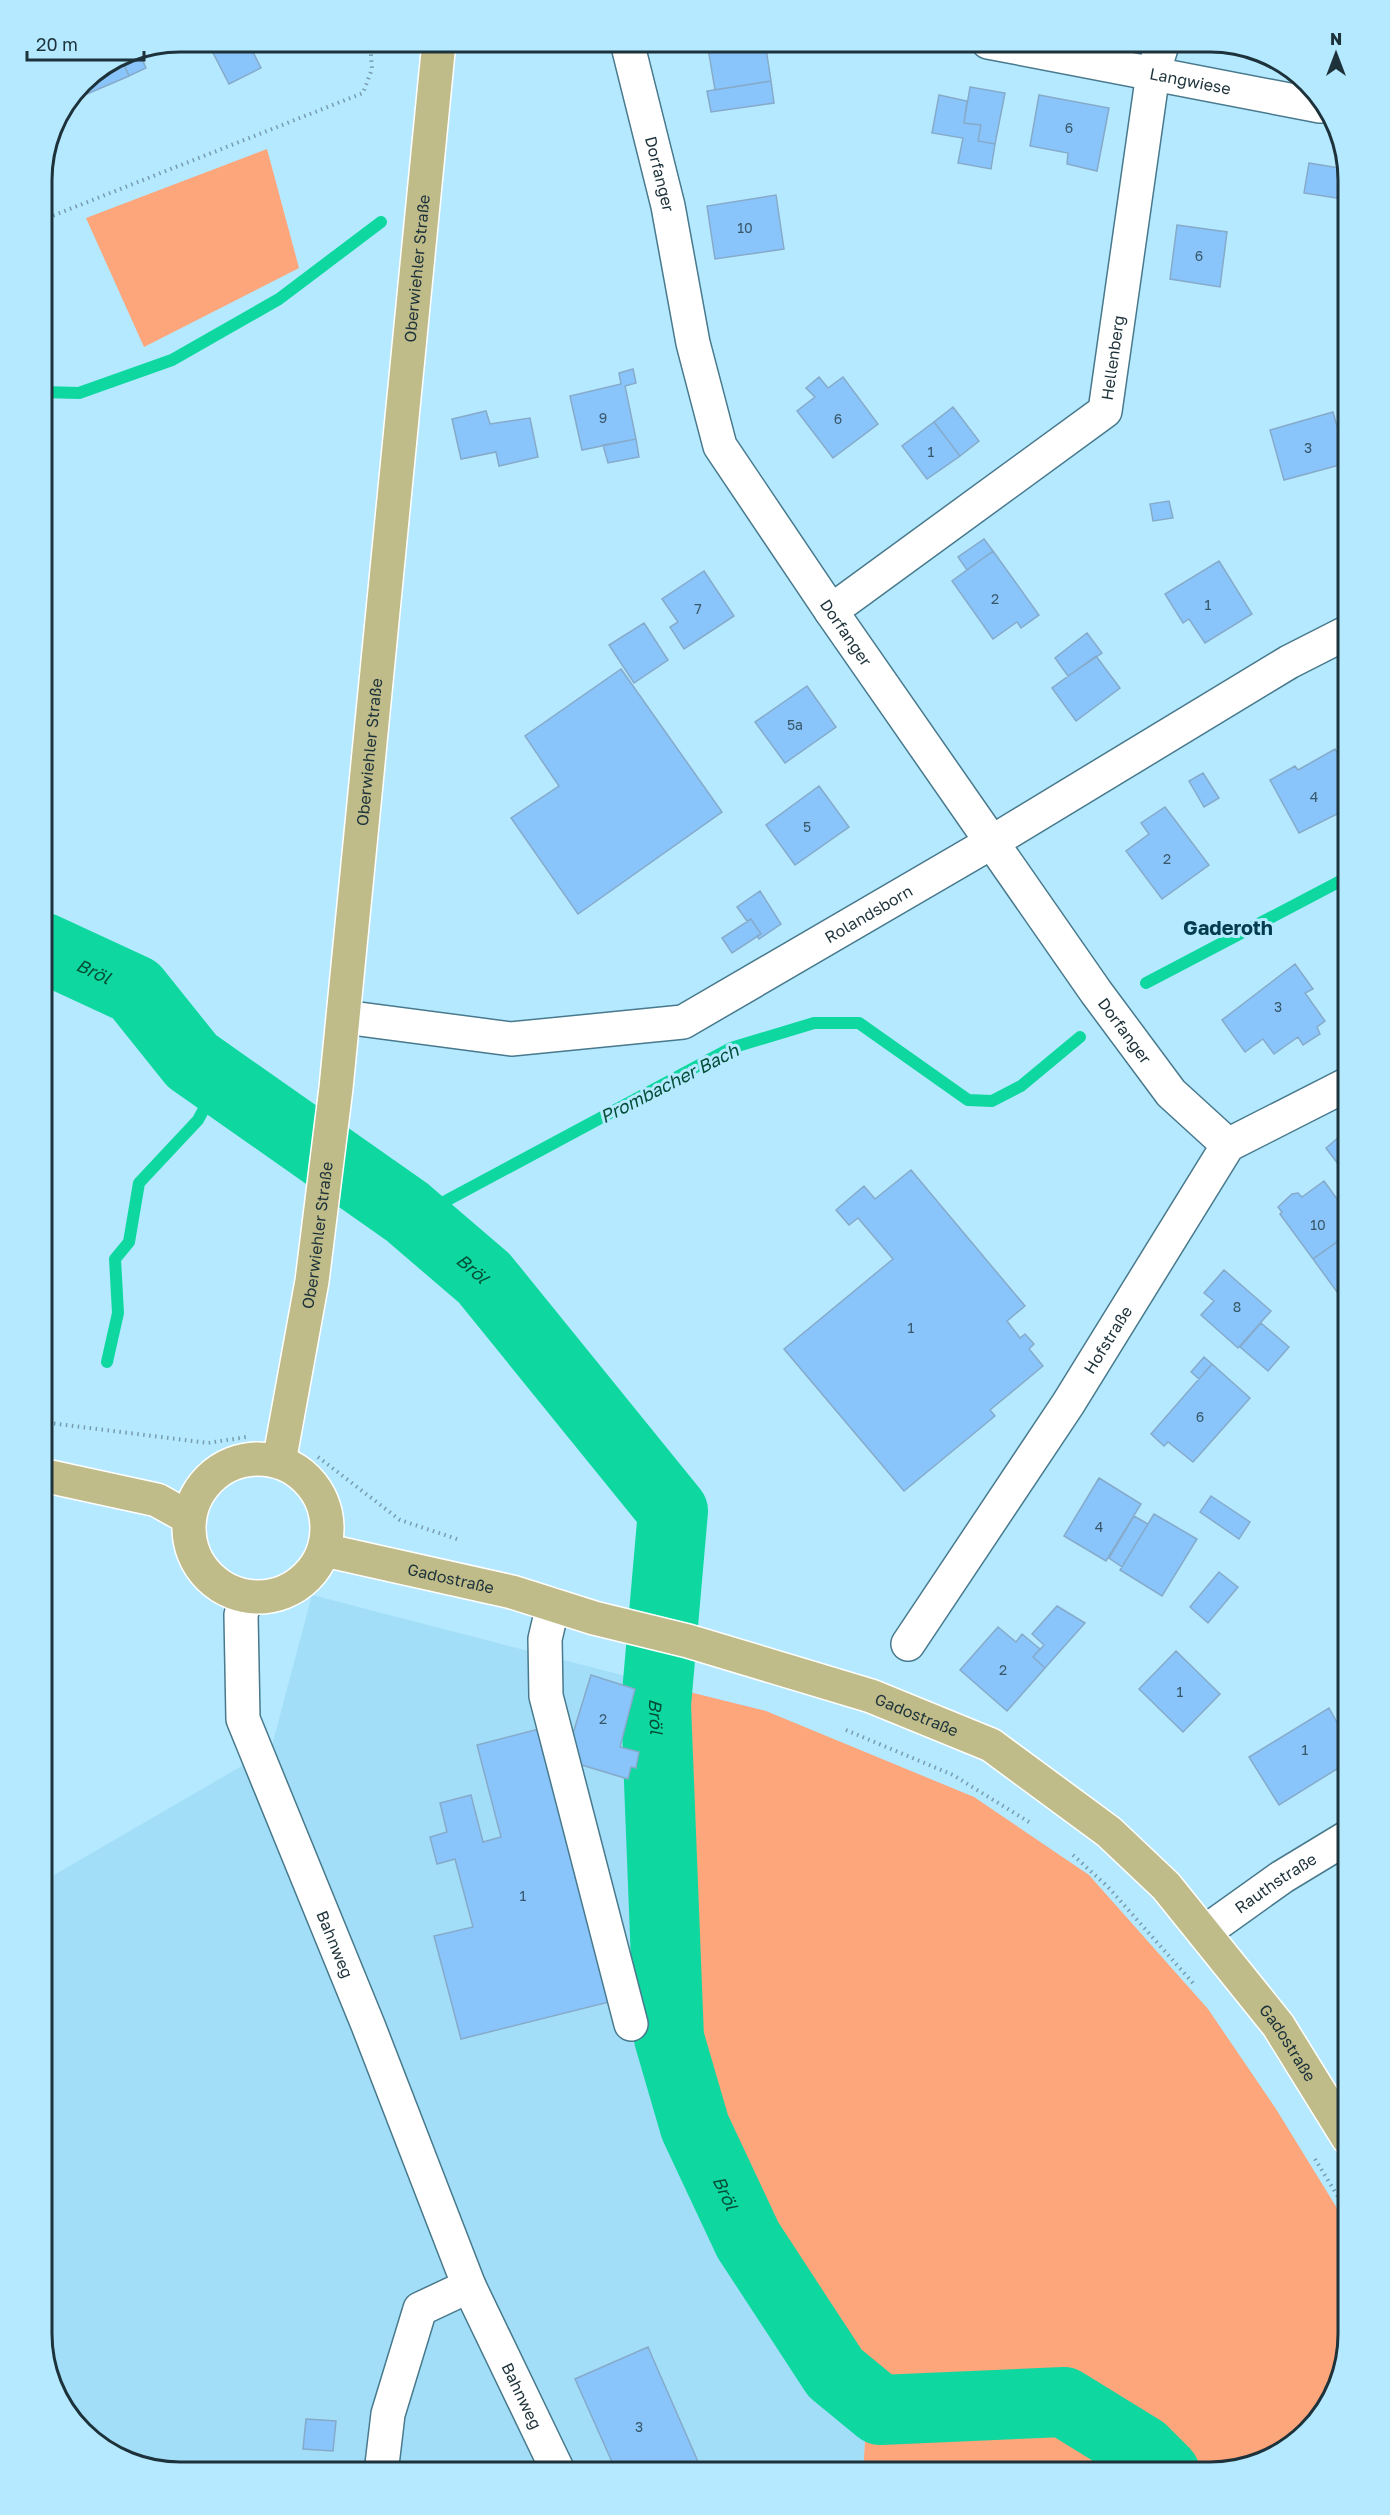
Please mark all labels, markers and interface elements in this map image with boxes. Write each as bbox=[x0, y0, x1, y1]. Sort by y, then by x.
scale bar bbox=[27, 24, 144, 62]
north arrow bbox=[1306, 24, 1366, 84]
text: N bbox=[1330, 29, 1342, 49]
text: 20 m bbox=[36, 33, 78, 55]
street label: Langwiese bbox=[1148, 63, 1233, 99]
house number: 6 bbox=[1065, 119, 1073, 136]
street label: Dorfanger bbox=[641, 134, 679, 213]
street label: Oberwiehler Straße bbox=[399, 194, 434, 343]
house number: 10 bbox=[737, 219, 753, 236]
house number: 6 bbox=[1195, 247, 1203, 264]
street label: Hellenberg bbox=[1097, 314, 1128, 402]
house number: 9 bbox=[599, 409, 607, 426]
house number: 6 bbox=[834, 410, 842, 427]
house number: 3 bbox=[1304, 439, 1312, 456]
house number: 1 bbox=[928, 443, 935, 460]
house number: 2 bbox=[991, 590, 999, 607]
street label: Dorfanger bbox=[816, 595, 876, 670]
house number: 1 bbox=[1205, 596, 1212, 613]
house number: 7 bbox=[694, 600, 702, 617]
street label: Oberwiehler Straße bbox=[352, 677, 386, 827]
house number: 5a bbox=[787, 716, 803, 733]
house number: 4 bbox=[1310, 788, 1318, 805]
house number: 5 bbox=[803, 818, 811, 835]
house number: 2 bbox=[1163, 850, 1171, 867]
street label: Rolandsborn bbox=[821, 881, 916, 947]
district label: Gaderoth bbox=[1183, 915, 1273, 939]
water label: Bröl bbox=[73, 953, 116, 989]
street label: Dorfanger bbox=[1094, 994, 1156, 1068]
house number: 3 bbox=[1274, 998, 1282, 1015]
water label: Prombacher Bach bbox=[596, 1038, 743, 1127]
street label: Oberwiehler Straße bbox=[297, 1160, 337, 1311]
house number: 10 bbox=[1310, 1216, 1326, 1233]
water label: Bröl bbox=[452, 1249, 495, 1288]
house number: 8 bbox=[1233, 1298, 1241, 1315]
street label: Hofstraße bbox=[1079, 1302, 1136, 1377]
house number: 1 bbox=[908, 1319, 915, 1336]
house number: 6 bbox=[1196, 1408, 1204, 1425]
house number: 4 bbox=[1095, 1518, 1103, 1535]
street label: Gadostraße bbox=[406, 1559, 496, 1598]
house number: 2 bbox=[999, 1661, 1007, 1678]
house number: 1 bbox=[1177, 1683, 1184, 1700]
street label: Gadostraße bbox=[872, 1689, 961, 1741]
water label: Bröl bbox=[644, 1698, 668, 1736]
house number: 2 bbox=[599, 1710, 607, 1727]
house number: 1 bbox=[1302, 1741, 1309, 1758]
street label: Rauthstraße bbox=[1231, 1848, 1320, 1918]
house number: 1 bbox=[520, 1887, 527, 1904]
street label: Bahnweg bbox=[312, 1907, 358, 1981]
street label: Gadostraße bbox=[1255, 2000, 1320, 2085]
water label: Bröl bbox=[708, 2172, 744, 2215]
street label: Bahnweg bbox=[497, 2359, 546, 2432]
house number: 3 bbox=[635, 2418, 643, 2435]

